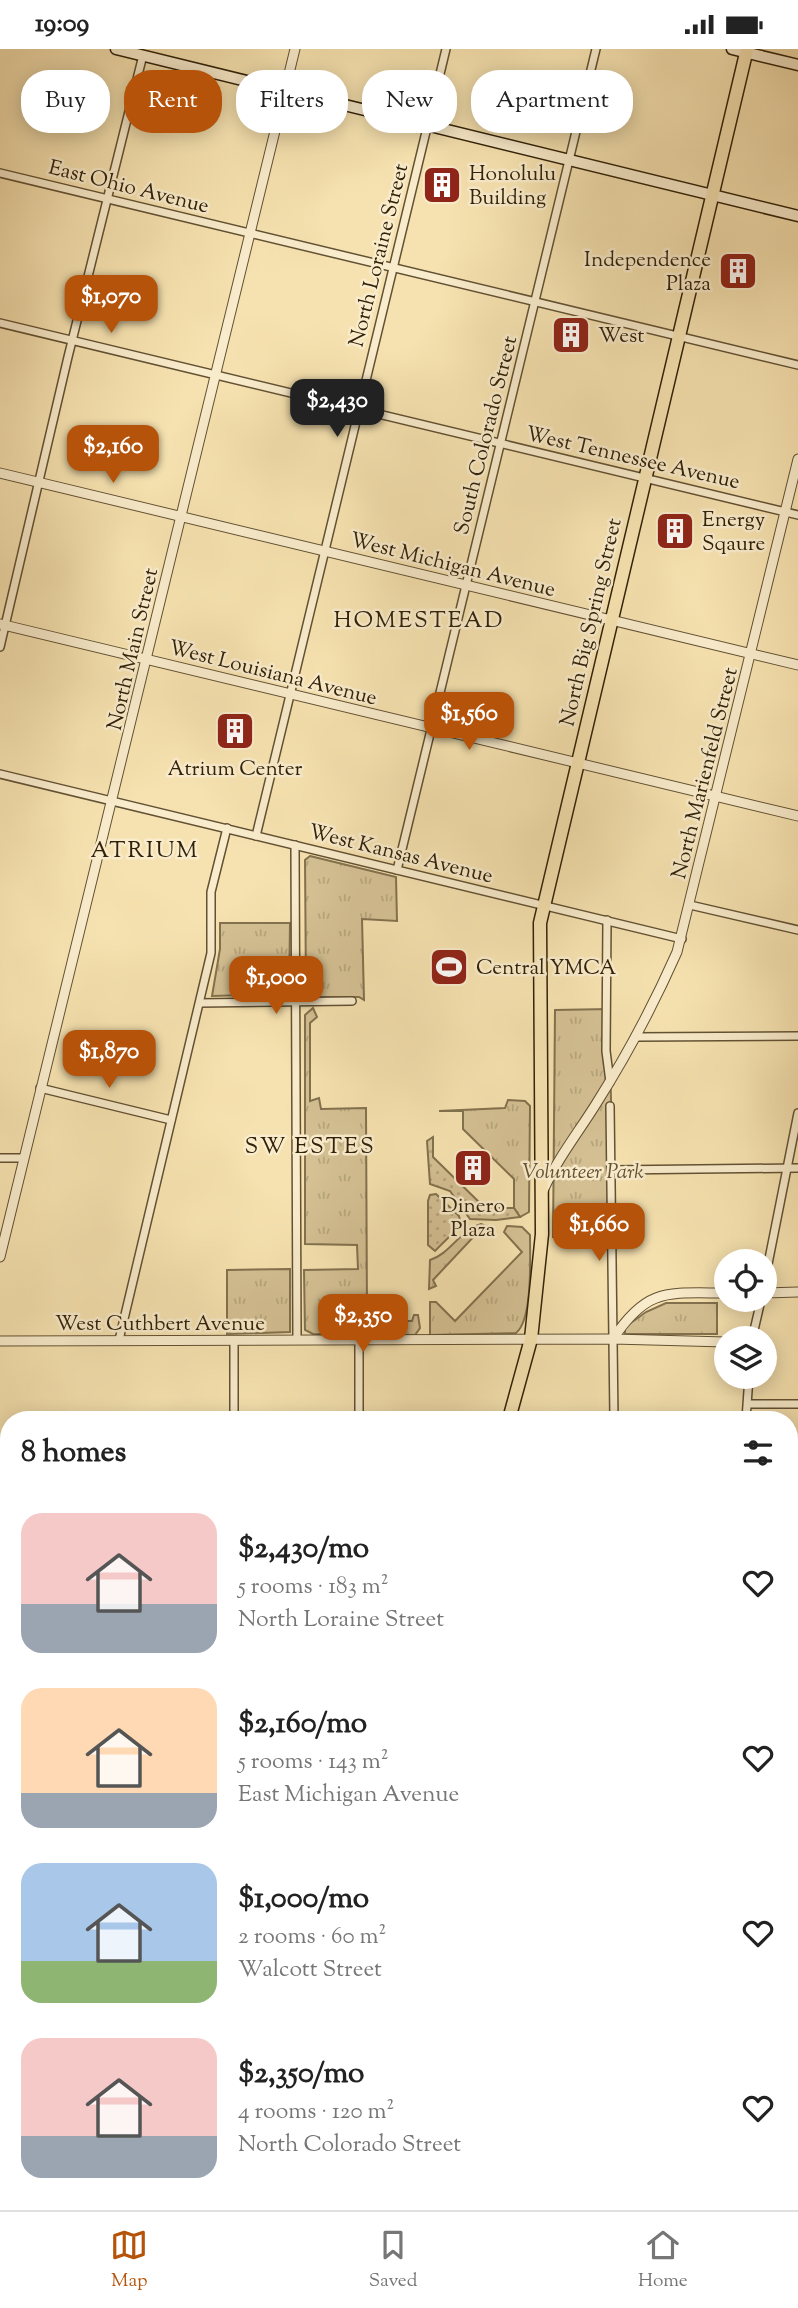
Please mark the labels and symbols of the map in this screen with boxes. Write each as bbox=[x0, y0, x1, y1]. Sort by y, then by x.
street label: East Ohio Avenue bbox=[45, 153, 212, 222]
place label: Honolulu Building bbox=[469, 160, 556, 214]
street label: North Loraine Street bbox=[343, 161, 417, 350]
building icon: Honolulu Building bbox=[421, 164, 463, 206]
place label: Independence Plaza bbox=[584, 246, 711, 300]
building icon: Independence Plaza bbox=[717, 250, 759, 292]
pin: $1,070 bbox=[54, 275, 168, 335]
building icon: West bbox=[550, 314, 592, 356]
place label: West bbox=[598, 322, 645, 352]
street label: South Colorado Street bbox=[448, 333, 526, 538]
pin: $2,430 bbox=[280, 379, 394, 439]
street label: West Tennessee Avenue bbox=[523, 420, 743, 498]
pin: $2,160 bbox=[56, 425, 170, 485]
place label: Energy Sqaure bbox=[702, 506, 766, 560]
building icon: Energy Sqaure bbox=[654, 510, 696, 552]
street label: North Big Spring Street bbox=[553, 515, 630, 729]
street label: West Michigan Avenue bbox=[347, 526, 558, 606]
street label: North Main Street bbox=[101, 565, 167, 734]
district label: HOMESTEAD bbox=[333, 605, 505, 638]
street label: West Louisiana Avenue bbox=[165, 634, 380, 714]
street label: North Marienfeld Street bbox=[665, 665, 747, 882]
pin: $1,560 bbox=[412, 693, 526, 752]
building icon: Atrium Center bbox=[214, 710, 256, 752]
place label: Atrium Center bbox=[168, 755, 303, 785]
street label: West Kansas Avenue bbox=[305, 818, 496, 892]
district label: ATRIUM bbox=[91, 835, 199, 868]
sports icon: Central YMCA bbox=[428, 946, 470, 988]
place label: Central YMCA bbox=[476, 954, 616, 984]
pin: $1,000 bbox=[219, 957, 333, 1016]
pin: $1,870 bbox=[52, 1031, 166, 1090]
district label: SW ESTES bbox=[244, 1131, 376, 1164]
building icon: Dinero Plaza bbox=[452, 1147, 494, 1189]
park label: Volunteer Park bbox=[522, 1158, 644, 1188]
place label: Dinero Plaza bbox=[441, 1192, 505, 1246]
pin: $1,660 bbox=[542, 1203, 656, 1263]
pin: $2,350 bbox=[306, 1295, 420, 1354]
street label: West Cuthbert Avenue bbox=[55, 1310, 265, 1340]

